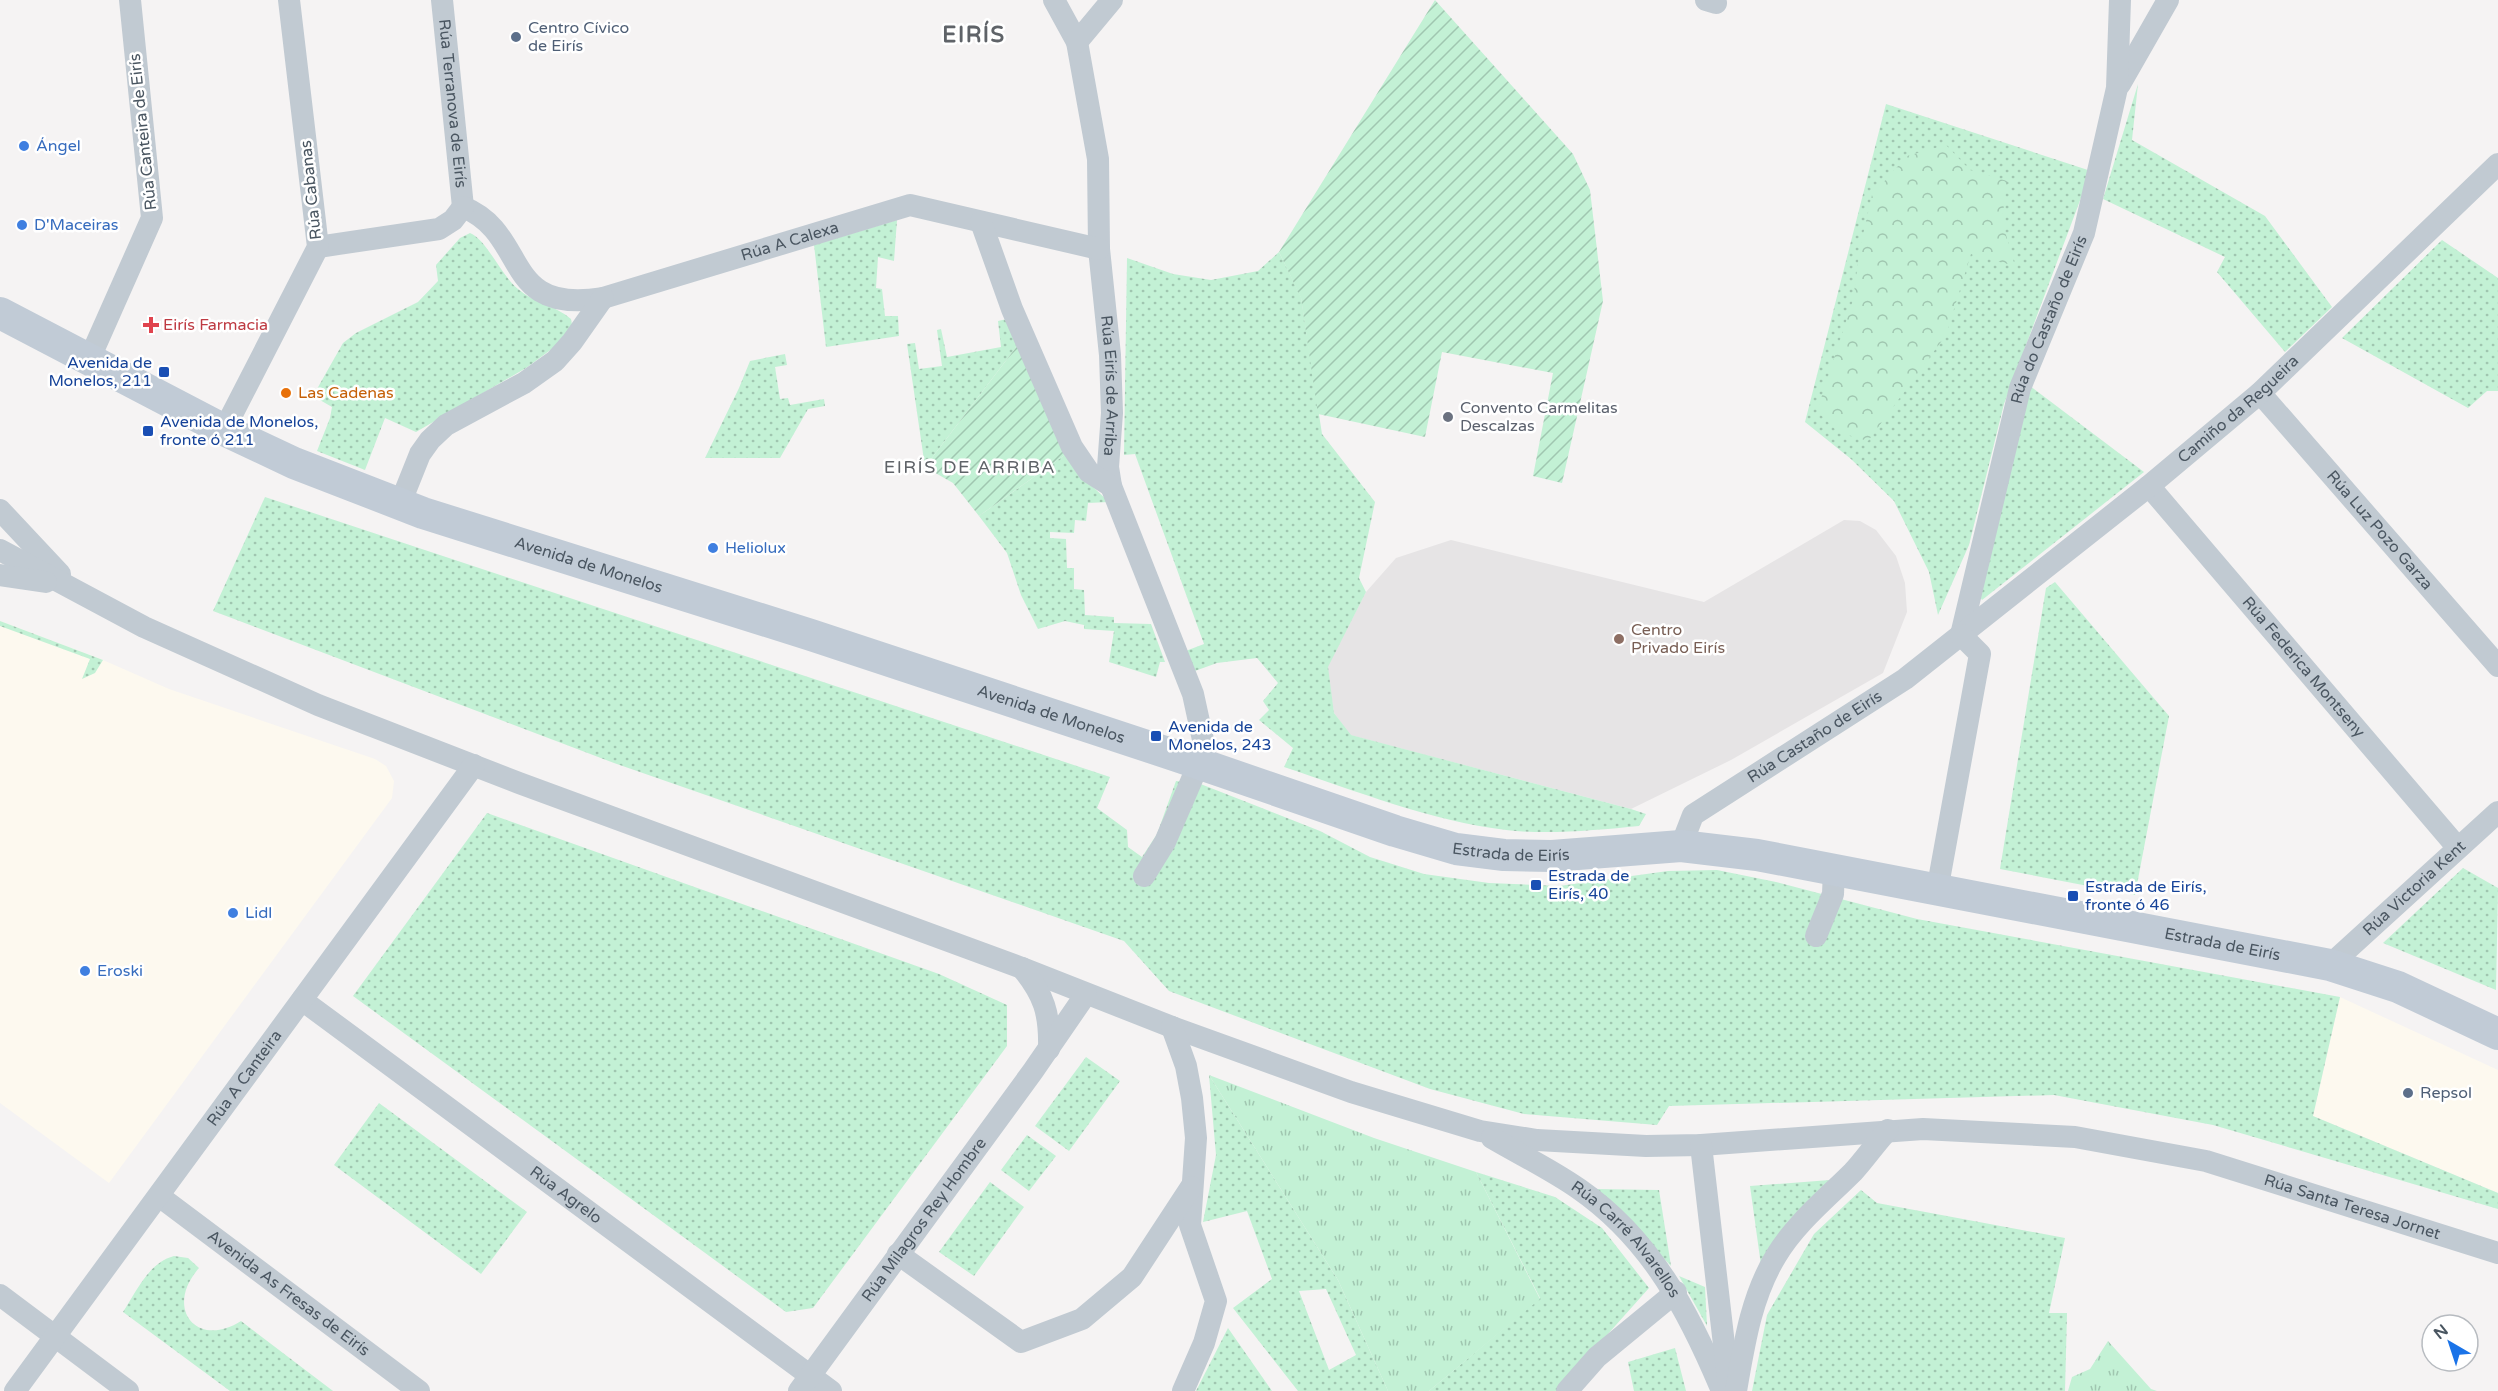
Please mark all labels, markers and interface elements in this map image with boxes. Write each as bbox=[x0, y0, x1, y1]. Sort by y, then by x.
street label: Rúa Terranova de Eirís bbox=[434, 18, 471, 189]
place label: Centro Cívico de Eirís bbox=[528, 18, 629, 56]
district label: EIRÍS bbox=[942, 20, 1006, 48]
marker: Centro Cívico de Eirís bbox=[509, 30, 523, 44]
street label: Rúa Canteira de Eirís bbox=[125, 53, 161, 211]
place label: Ángel bbox=[36, 136, 81, 156]
marker: Ángel bbox=[17, 139, 31, 153]
street label: Rúa Cabanas bbox=[296, 139, 326, 241]
place label: D'Maceiras bbox=[34, 215, 118, 235]
street label: Rúa A Calexa bbox=[738, 217, 841, 266]
marker: D'Maceiras bbox=[15, 218, 29, 232]
street label: Rúa do Castaño de Eirís bbox=[2007, 232, 2092, 406]
street label: Rúa Eirís de Arriba bbox=[1096, 314, 1122, 457]
place label: Eirís Farmacia bbox=[163, 315, 268, 335]
marker: Eirís Farmacia bbox=[144, 318, 158, 332]
street label: Camiño da Regueira bbox=[2174, 351, 2303, 468]
place label: Avenida de Monelos, 211 bbox=[48, 353, 152, 391]
marker: Avenida de Monelos, 211 bbox=[157, 365, 171, 379]
place label: Las Cadenas bbox=[298, 383, 394, 403]
marker: Las Cadenas bbox=[279, 386, 293, 400]
place label: Convento Carmelitas Descalzas bbox=[1460, 398, 1618, 436]
marker: Convento Carmelitas Descalzas bbox=[1441, 410, 1455, 424]
place label: Avenida de Monelos, fronte ó 211 bbox=[160, 412, 318, 450]
marker: Avenida de Monelos, fronte ó 211 bbox=[141, 424, 155, 438]
district label: EIRÍS DE ARRIBA bbox=[884, 456, 1056, 478]
street label: Rúa Luz Pozo Garza bbox=[2322, 466, 2437, 594]
street label: Avenida de Monelos bbox=[512, 532, 665, 598]
place label: Heliolux bbox=[725, 538, 786, 558]
marker: Heliolux bbox=[706, 541, 720, 555]
street label: Rúa Federica Montseny bbox=[2238, 592, 2370, 742]
place label: Centro Privado Eirís bbox=[1631, 620, 1725, 658]
marker: Centro Privado Eirís bbox=[1612, 632, 1626, 646]
street label: Avenida de Monelos bbox=[975, 681, 1127, 748]
street label: Rúa Castaño de Eirís bbox=[1744, 686, 1886, 787]
place label: Avenida de Monelos, 243 bbox=[1168, 717, 1272, 755]
marker: Avenida de Monelos, 243 bbox=[1149, 729, 1163, 743]
street label: Rúa Victoria Kent bbox=[2359, 836, 2470, 940]
street label: Estrada de Eirís bbox=[1451, 839, 1570, 866]
place label: Estrada de Eirís, 40 bbox=[1548, 866, 1629, 904]
place label: Estrada de Eirís, fronte ó 46 bbox=[2085, 877, 2207, 915]
marker: Estrada de Eirís, 40 bbox=[1529, 878, 1543, 892]
marker: Estrada de Eirís, fronte ó 46 bbox=[2066, 889, 2080, 903]
place label: Lidl bbox=[245, 903, 272, 923]
marker: Lidl bbox=[226, 906, 240, 920]
street label: Estrada de Eirís bbox=[2163, 923, 2282, 965]
place label: Eroski bbox=[97, 961, 143, 981]
marker: Eroski bbox=[78, 964, 92, 978]
street label: Rúa A Canteira bbox=[203, 1026, 286, 1130]
place label: Repsol bbox=[2420, 1083, 2472, 1103]
marker: Repsol bbox=[2401, 1086, 2415, 1100]
street label: Rúa Milagros Rey Hombre bbox=[857, 1134, 991, 1306]
street label: Rúa Agrelo bbox=[526, 1162, 606, 1228]
street label: Rúa Santa Teresa Jornet bbox=[2261, 1170, 2443, 1244]
street label: Rúa Carré Alvarellos bbox=[1567, 1176, 1684, 1302]
street label: Avenida As Fresas de Eirís bbox=[203, 1226, 374, 1361]
north arrow bbox=[2420, 1313, 2480, 1373]
text: N bbox=[2430, 1320, 2452, 1344]

